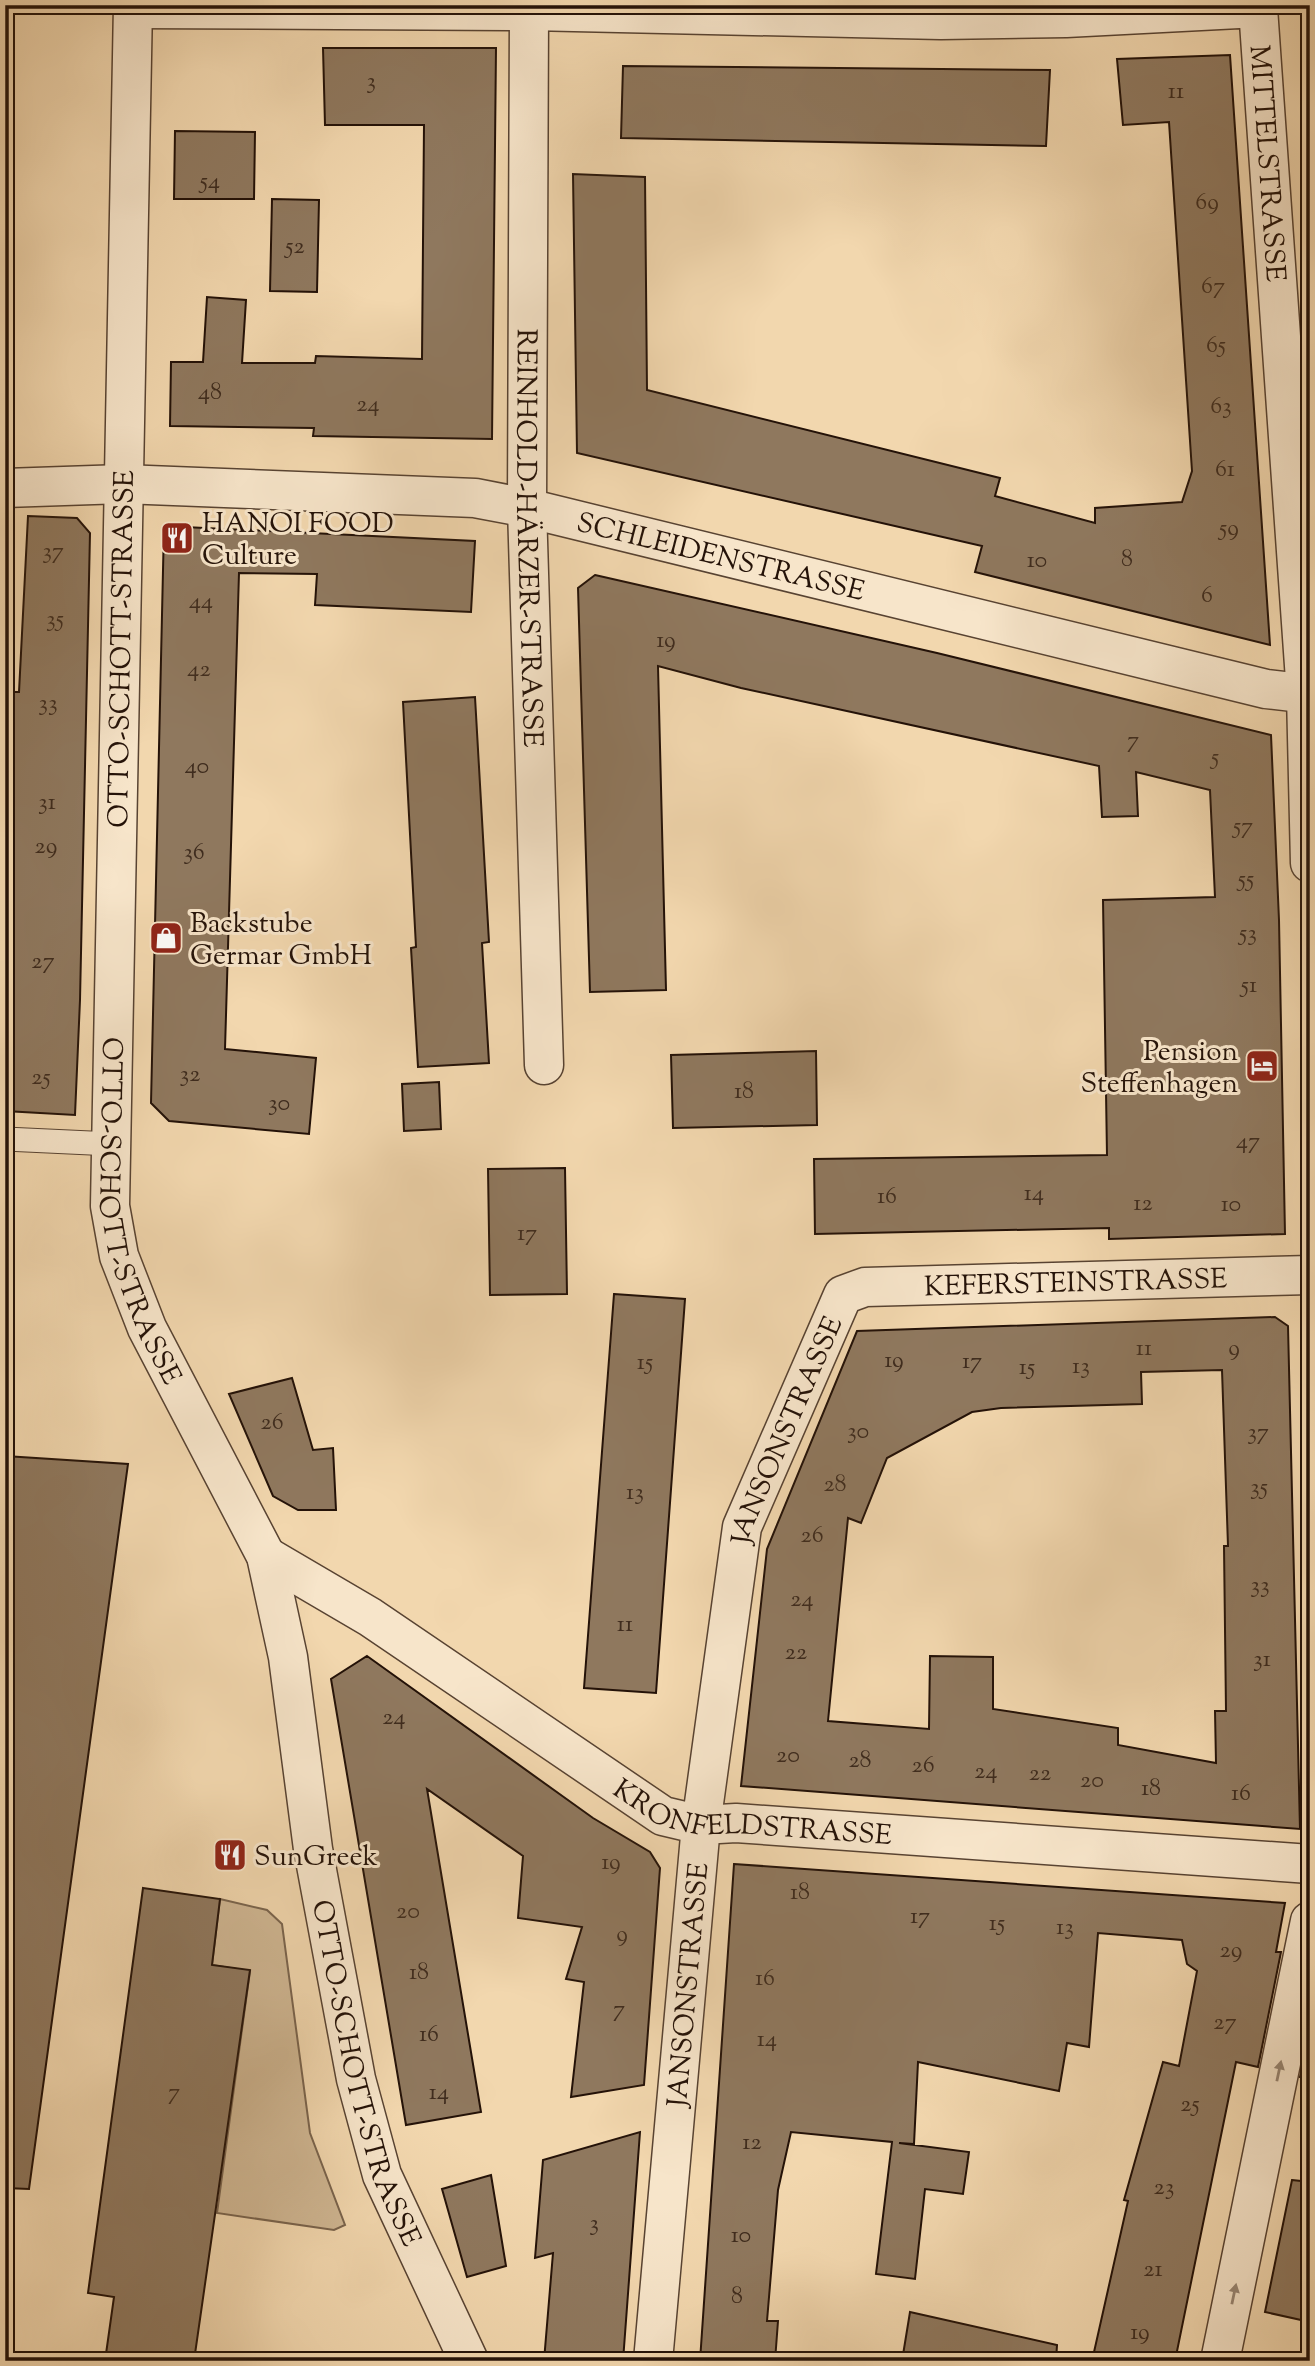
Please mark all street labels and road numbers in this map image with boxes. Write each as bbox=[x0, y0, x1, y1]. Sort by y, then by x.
street label: MITTELSTRASSE bbox=[1238, 44, 1294, 283]
street label: REINHOLD-HÄRZER-STRASSE bbox=[504, 328, 551, 748]
street label: OTTO-SCHOTT-STRASSE bbox=[100, 470, 146, 828]
street label: SCHLEIDENSTRASSE bbox=[572, 504, 868, 613]
street label: OTTO-SCHOTT-STRASSE bbox=[85, 1037, 190, 1392]
street label: KEFERSTEINSTRASSE bbox=[923, 1260, 1228, 1308]
street label: JANSONSTRASSE bbox=[723, 1311, 854, 1548]
street label: KRONFELDSTRASSE bbox=[604, 1771, 893, 1857]
street label: JANSONSTRASSE bbox=[659, 1861, 721, 2111]
street label: OTTO-SCHOTT-STRASSE bbox=[300, 1897, 430, 2254]

